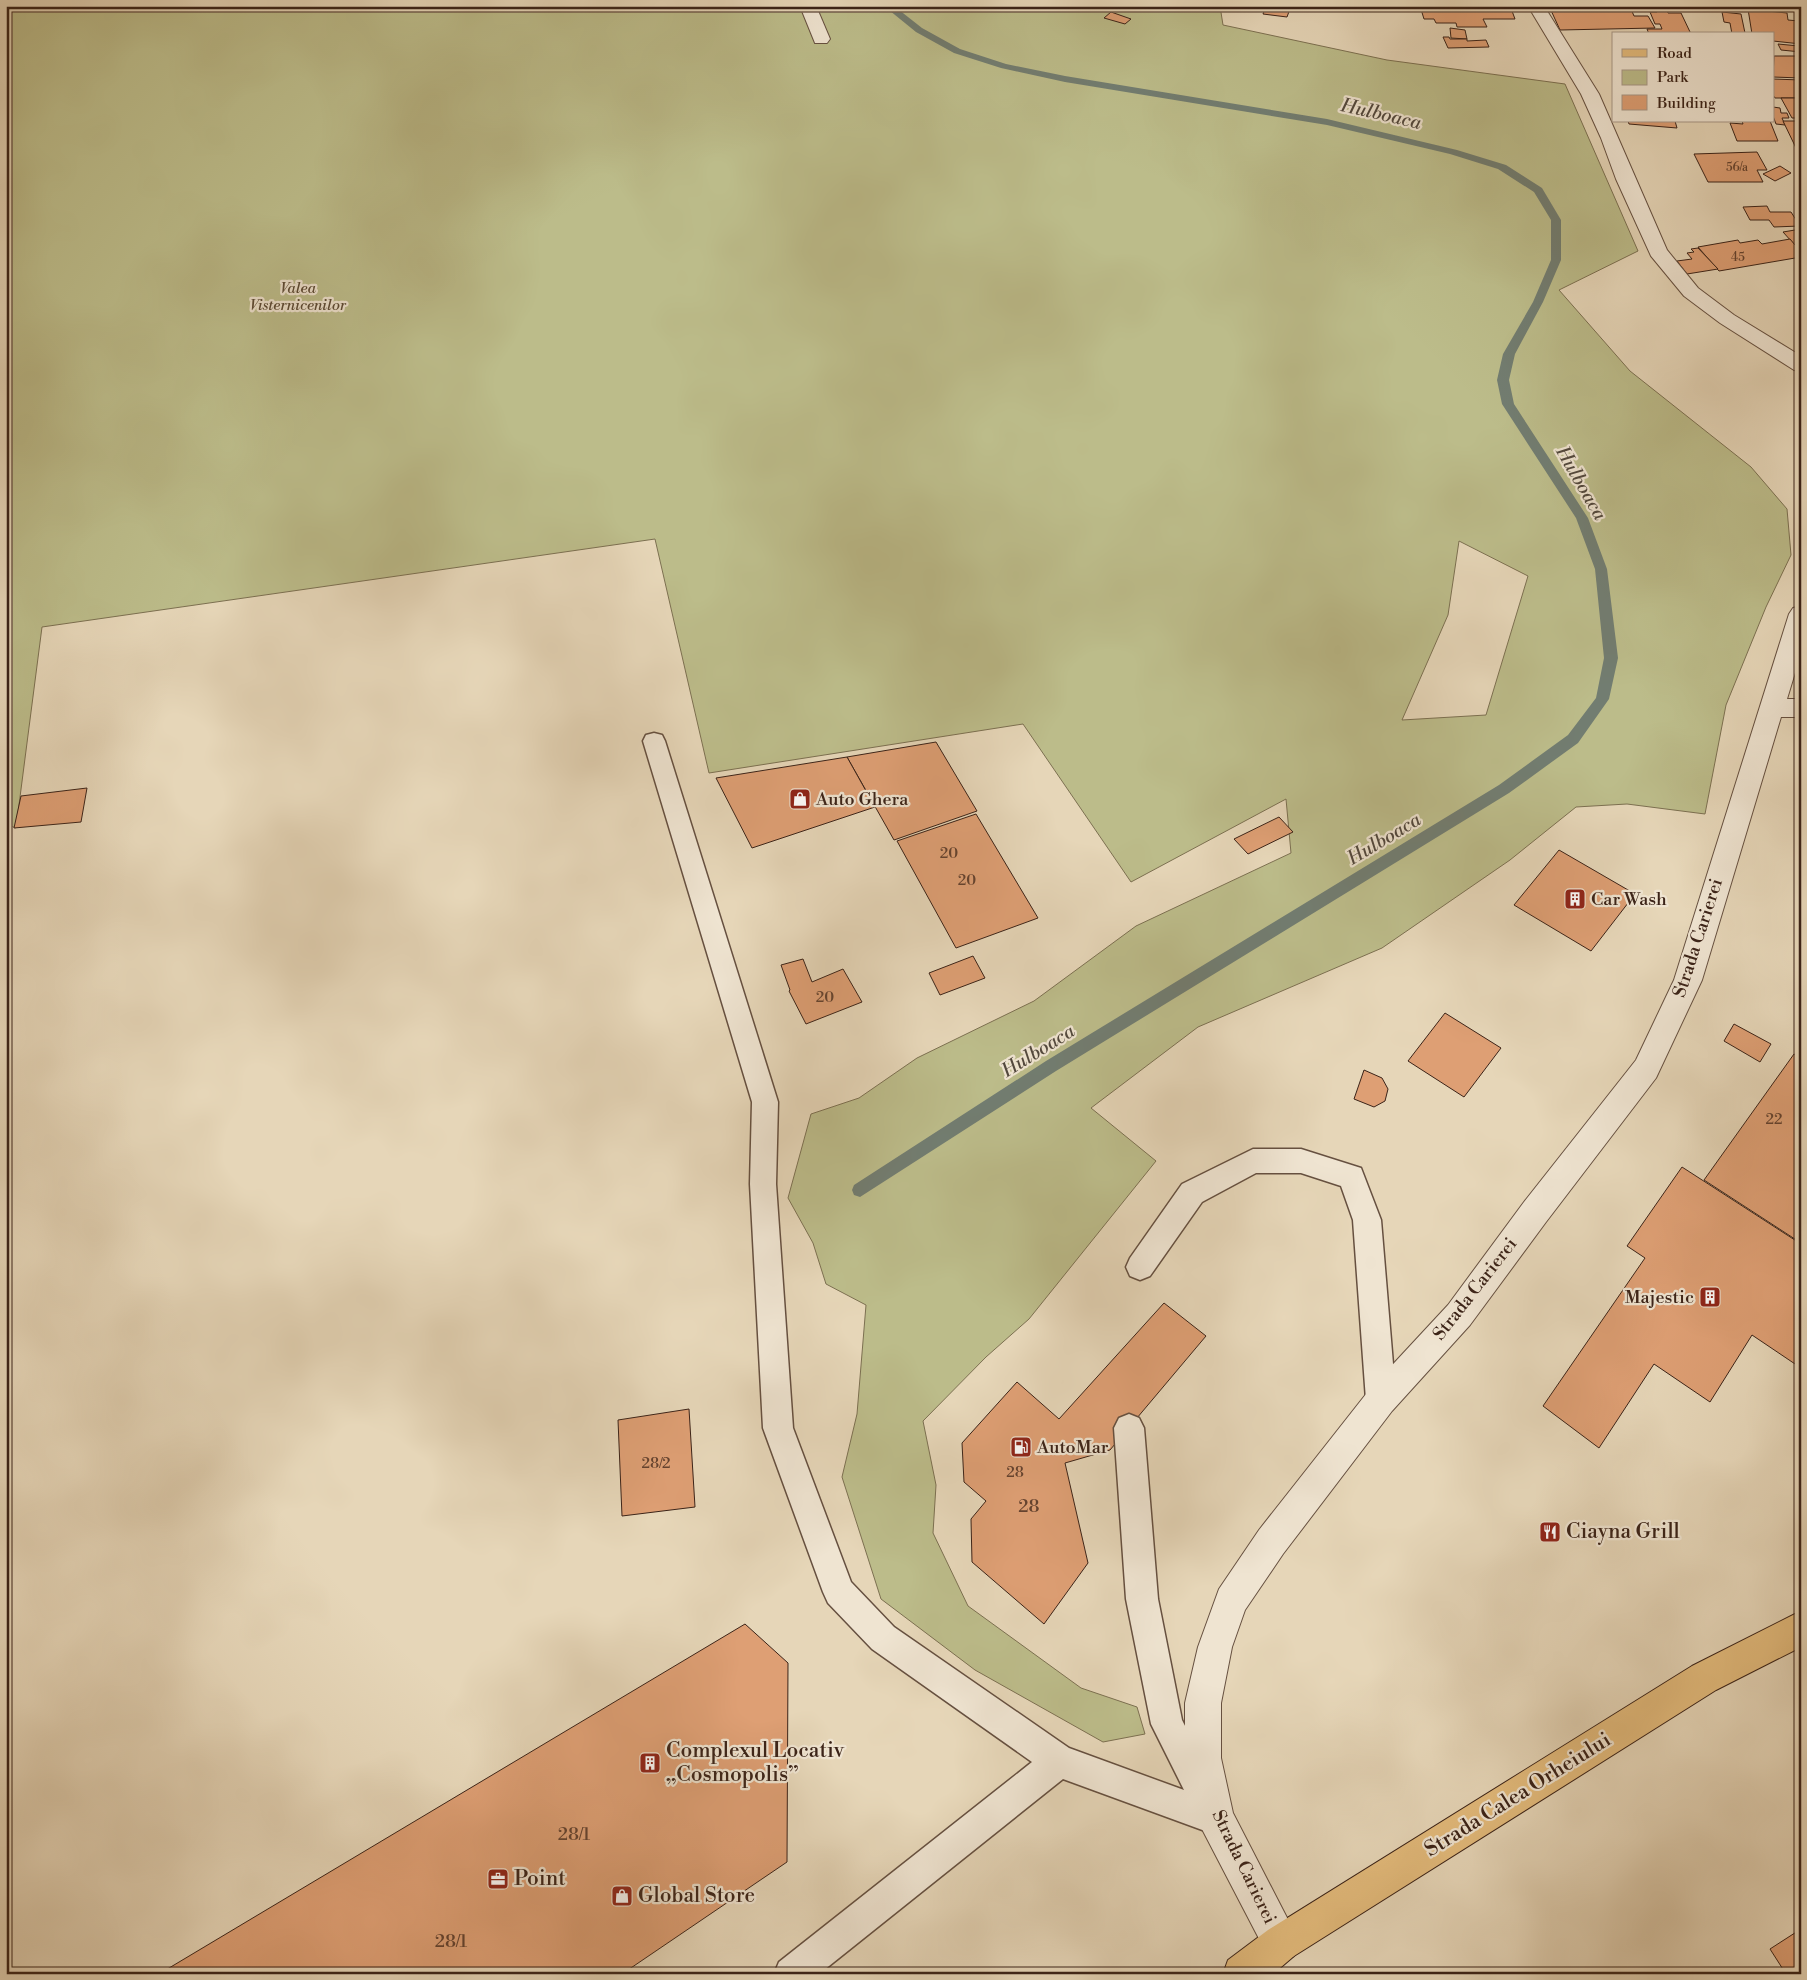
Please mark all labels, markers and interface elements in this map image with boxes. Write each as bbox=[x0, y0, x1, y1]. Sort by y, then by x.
legend bbox=[1612, 32, 1774, 122]
text: Road bbox=[1657, 44, 1692, 63]
text: Park bbox=[1657, 68, 1689, 87]
water label: Hulboaca bbox=[1338, 93, 1424, 135]
text: Building bbox=[1656, 94, 1716, 113]
house number: 56/a bbox=[1726, 160, 1749, 175]
house number: 45 bbox=[1731, 250, 1745, 265]
park label: Valea Visternicenilor bbox=[250, 279, 347, 315]
water label: Hulboaca bbox=[1550, 441, 1612, 525]
shop icon: Auto Ghera bbox=[788, 787, 812, 811]
place label: Auto Ghera bbox=[815, 788, 909, 811]
water label: Hulboaca bbox=[1342, 807, 1426, 871]
house number: 20 bbox=[940, 844, 958, 863]
house number: 20 bbox=[958, 871, 976, 890]
street label: Strada Carierei bbox=[1668, 875, 1728, 1000]
building icon: Car Wash bbox=[1563, 887, 1587, 911]
place label: Car Wash bbox=[1591, 888, 1667, 911]
house number: 20 bbox=[816, 988, 834, 1007]
water label: Hulboaca bbox=[996, 1019, 1079, 1083]
house number: 22 bbox=[1765, 1110, 1783, 1129]
street label: Strada Carierei bbox=[1428, 1233, 1522, 1345]
building icon: Majestic bbox=[1698, 1285, 1722, 1309]
place label: Majestic bbox=[1625, 1286, 1694, 1309]
fuel station icon: AutoMar bbox=[1009, 1435, 1033, 1459]
place label: AutoMar bbox=[1036, 1436, 1109, 1459]
house number: 28/2 bbox=[641, 1454, 671, 1473]
house number: 28 bbox=[1006, 1463, 1024, 1482]
house number: 28 bbox=[1018, 1495, 1040, 1518]
place label: Ciayna Grill bbox=[1566, 1519, 1680, 1545]
restaurant icon: Ciayna Grill bbox=[1538, 1520, 1562, 1544]
street label: Strada Calea Orheiului bbox=[1420, 1727, 1616, 1863]
place label: Complexul Locativ „Cosmopolis” bbox=[666, 1738, 845, 1788]
building icon: Complexul Locativ „Cosmopolis” bbox=[638, 1751, 662, 1775]
street label: Strada Carierei bbox=[1207, 1806, 1282, 1928]
house number: 28/1 bbox=[558, 1823, 590, 1846]
place label: Point bbox=[514, 1866, 566, 1892]
office icon: Point bbox=[486, 1867, 510, 1891]
place label: Global Store bbox=[638, 1883, 755, 1909]
shop icon: Global Store bbox=[610, 1884, 634, 1908]
house number: 28/1 bbox=[435, 1930, 467, 1953]

